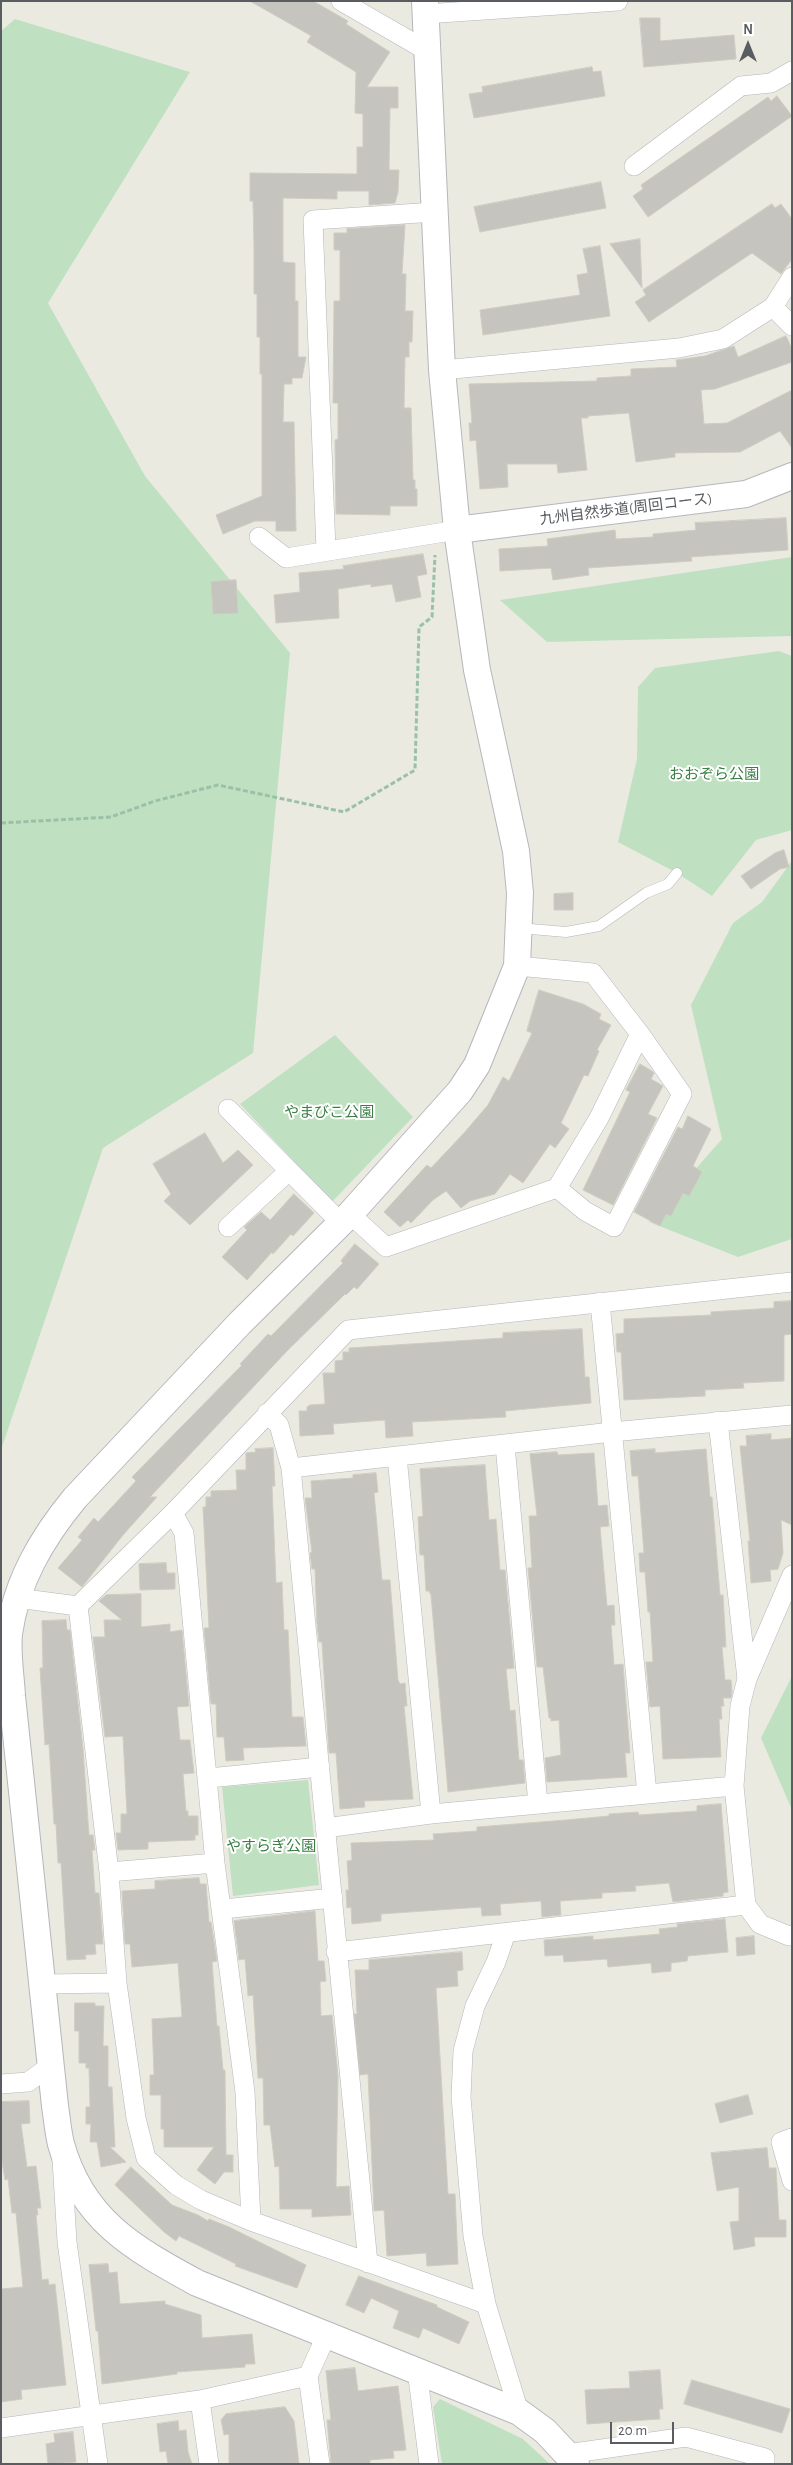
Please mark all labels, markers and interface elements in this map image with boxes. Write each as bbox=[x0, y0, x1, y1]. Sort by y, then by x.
north arrow bbox=[723, 20, 773, 70]
text: N bbox=[743, 23, 753, 37]
street label: 九州自然歩道(周回コース) bbox=[539, 489, 713, 529]
park label: おおぞら公園 bbox=[669, 765, 759, 783]
park label: やまびこ公園 bbox=[284, 1103, 374, 1121]
park label: やすらぎ公園 bbox=[226, 1837, 316, 1855]
scale bar bbox=[613, 2412, 677, 2444]
text: 20 m bbox=[618, 2423, 647, 2438]

